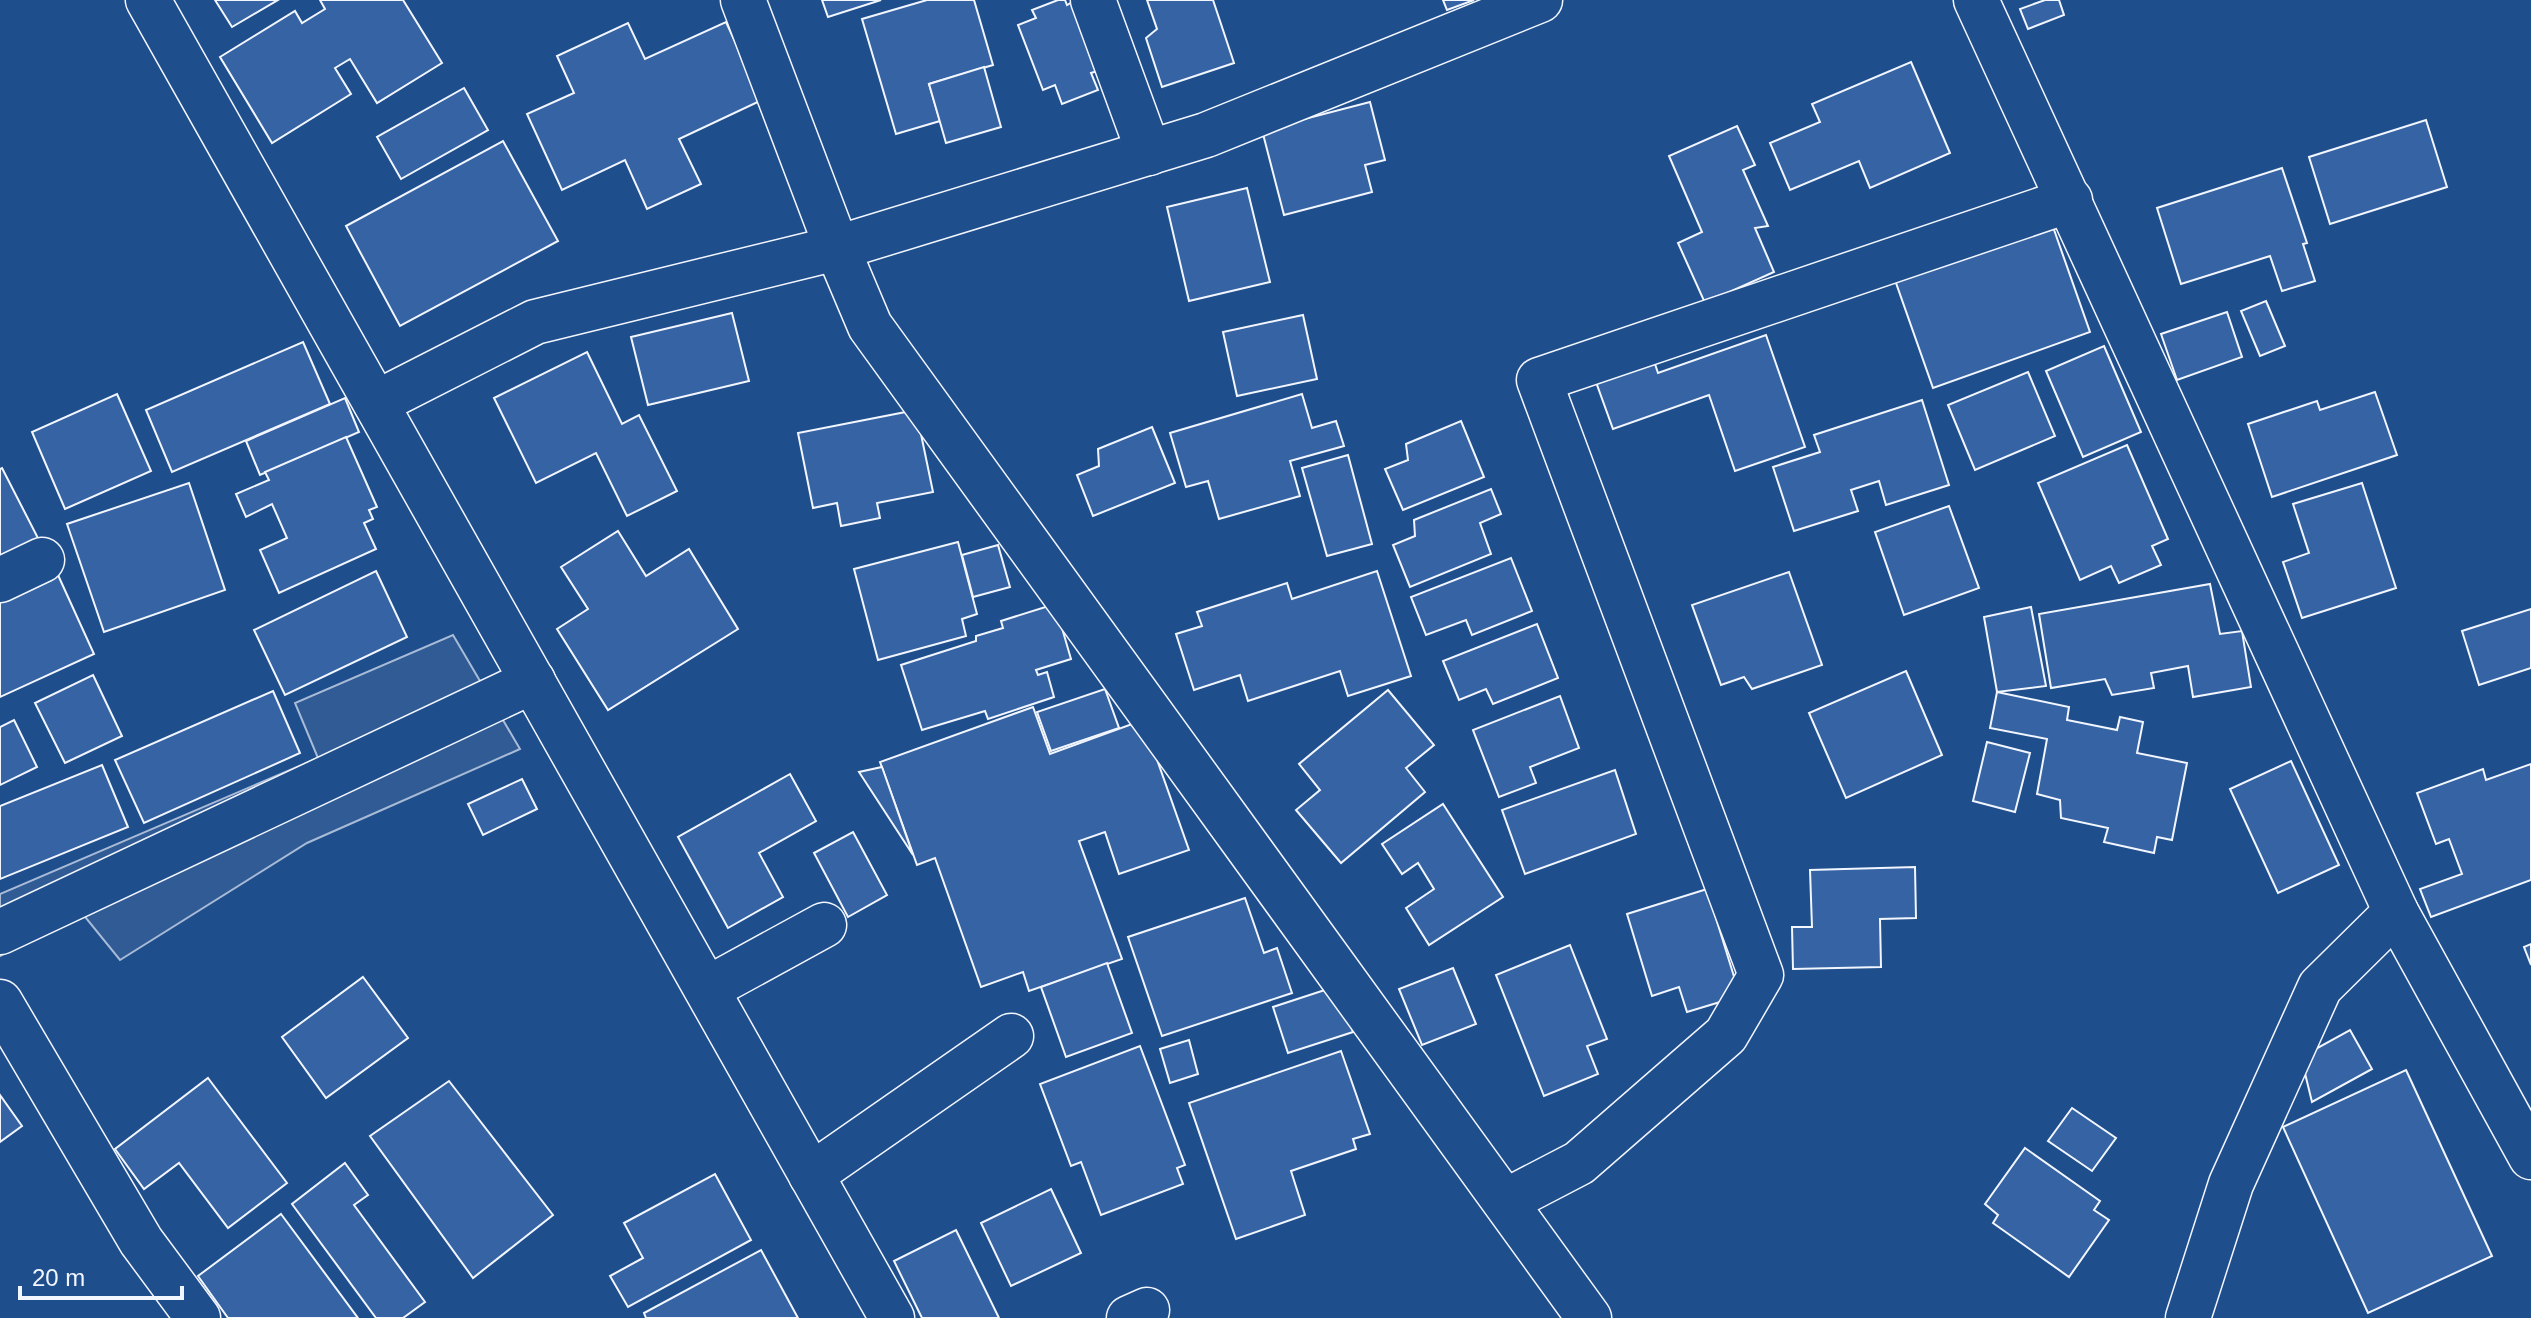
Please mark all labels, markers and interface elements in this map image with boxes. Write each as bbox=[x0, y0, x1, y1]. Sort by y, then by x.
scale bar bbox=[20, 1250, 182, 1300]
text: 20 m bbox=[32, 1264, 85, 1291]

